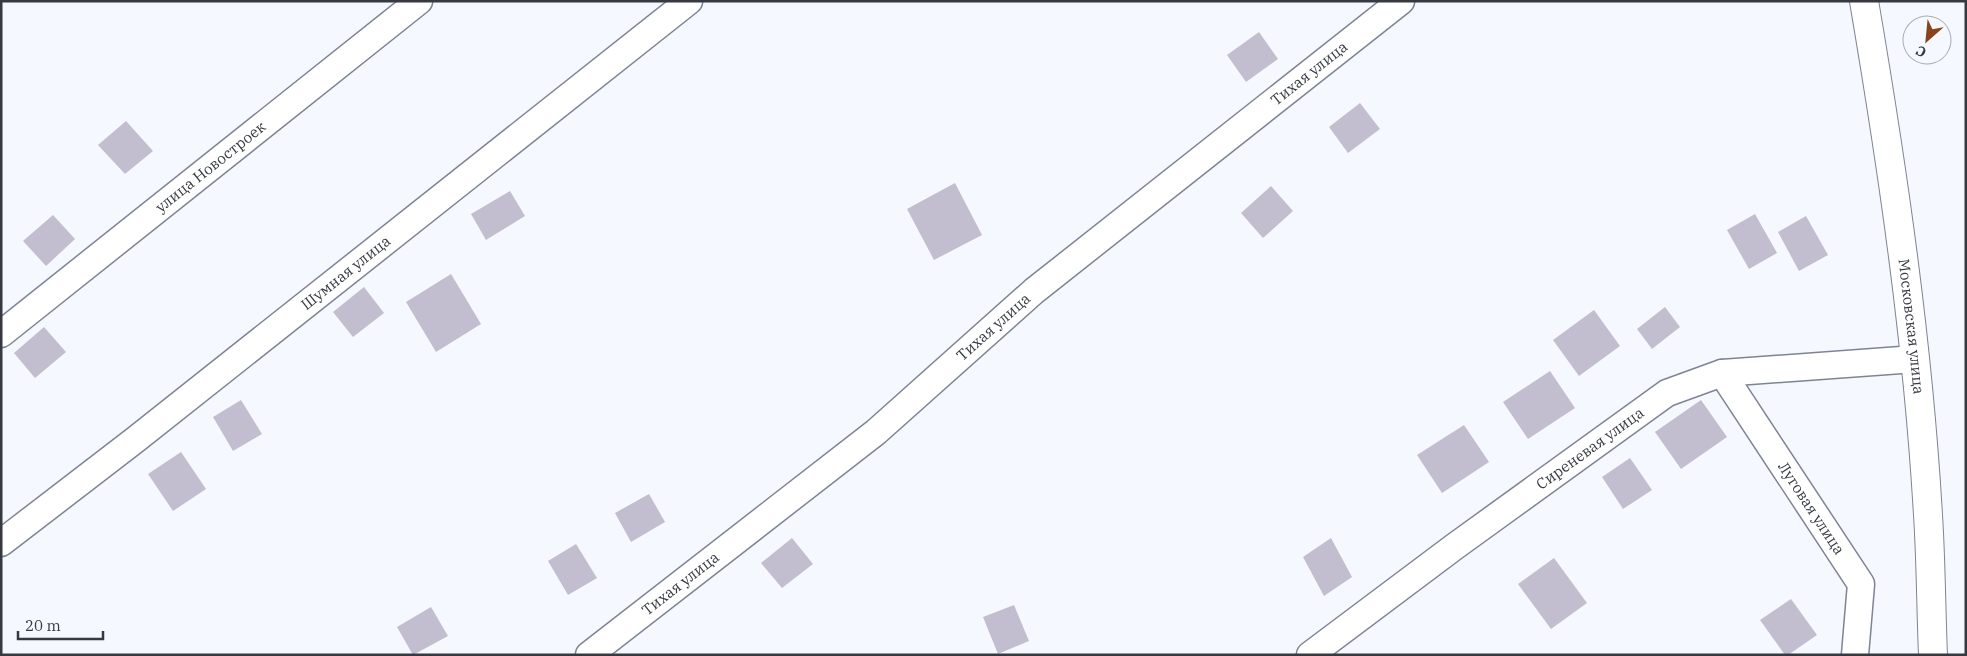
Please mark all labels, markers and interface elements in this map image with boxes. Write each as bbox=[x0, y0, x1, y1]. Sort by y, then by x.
north arrow bbox=[1902, 15, 1952, 65]
street label: Тихая улица bbox=[1267, 37, 1351, 109]
text: С bbox=[1913, 41, 1929, 62]
street label: улица Новостроек bbox=[151, 117, 270, 216]
street label: Шумная улица bbox=[297, 231, 394, 314]
street label: Московская улица bbox=[1894, 258, 1929, 395]
street label: Тихая улица bbox=[952, 289, 1034, 365]
street label: Сиреневая улица bbox=[1532, 403, 1647, 493]
street label: Луговая улица bbox=[1774, 458, 1849, 558]
street label: Тихая улица bbox=[638, 547, 723, 619]
scale bar bbox=[18, 608, 102, 640]
text: 20 m bbox=[25, 616, 61, 635]

